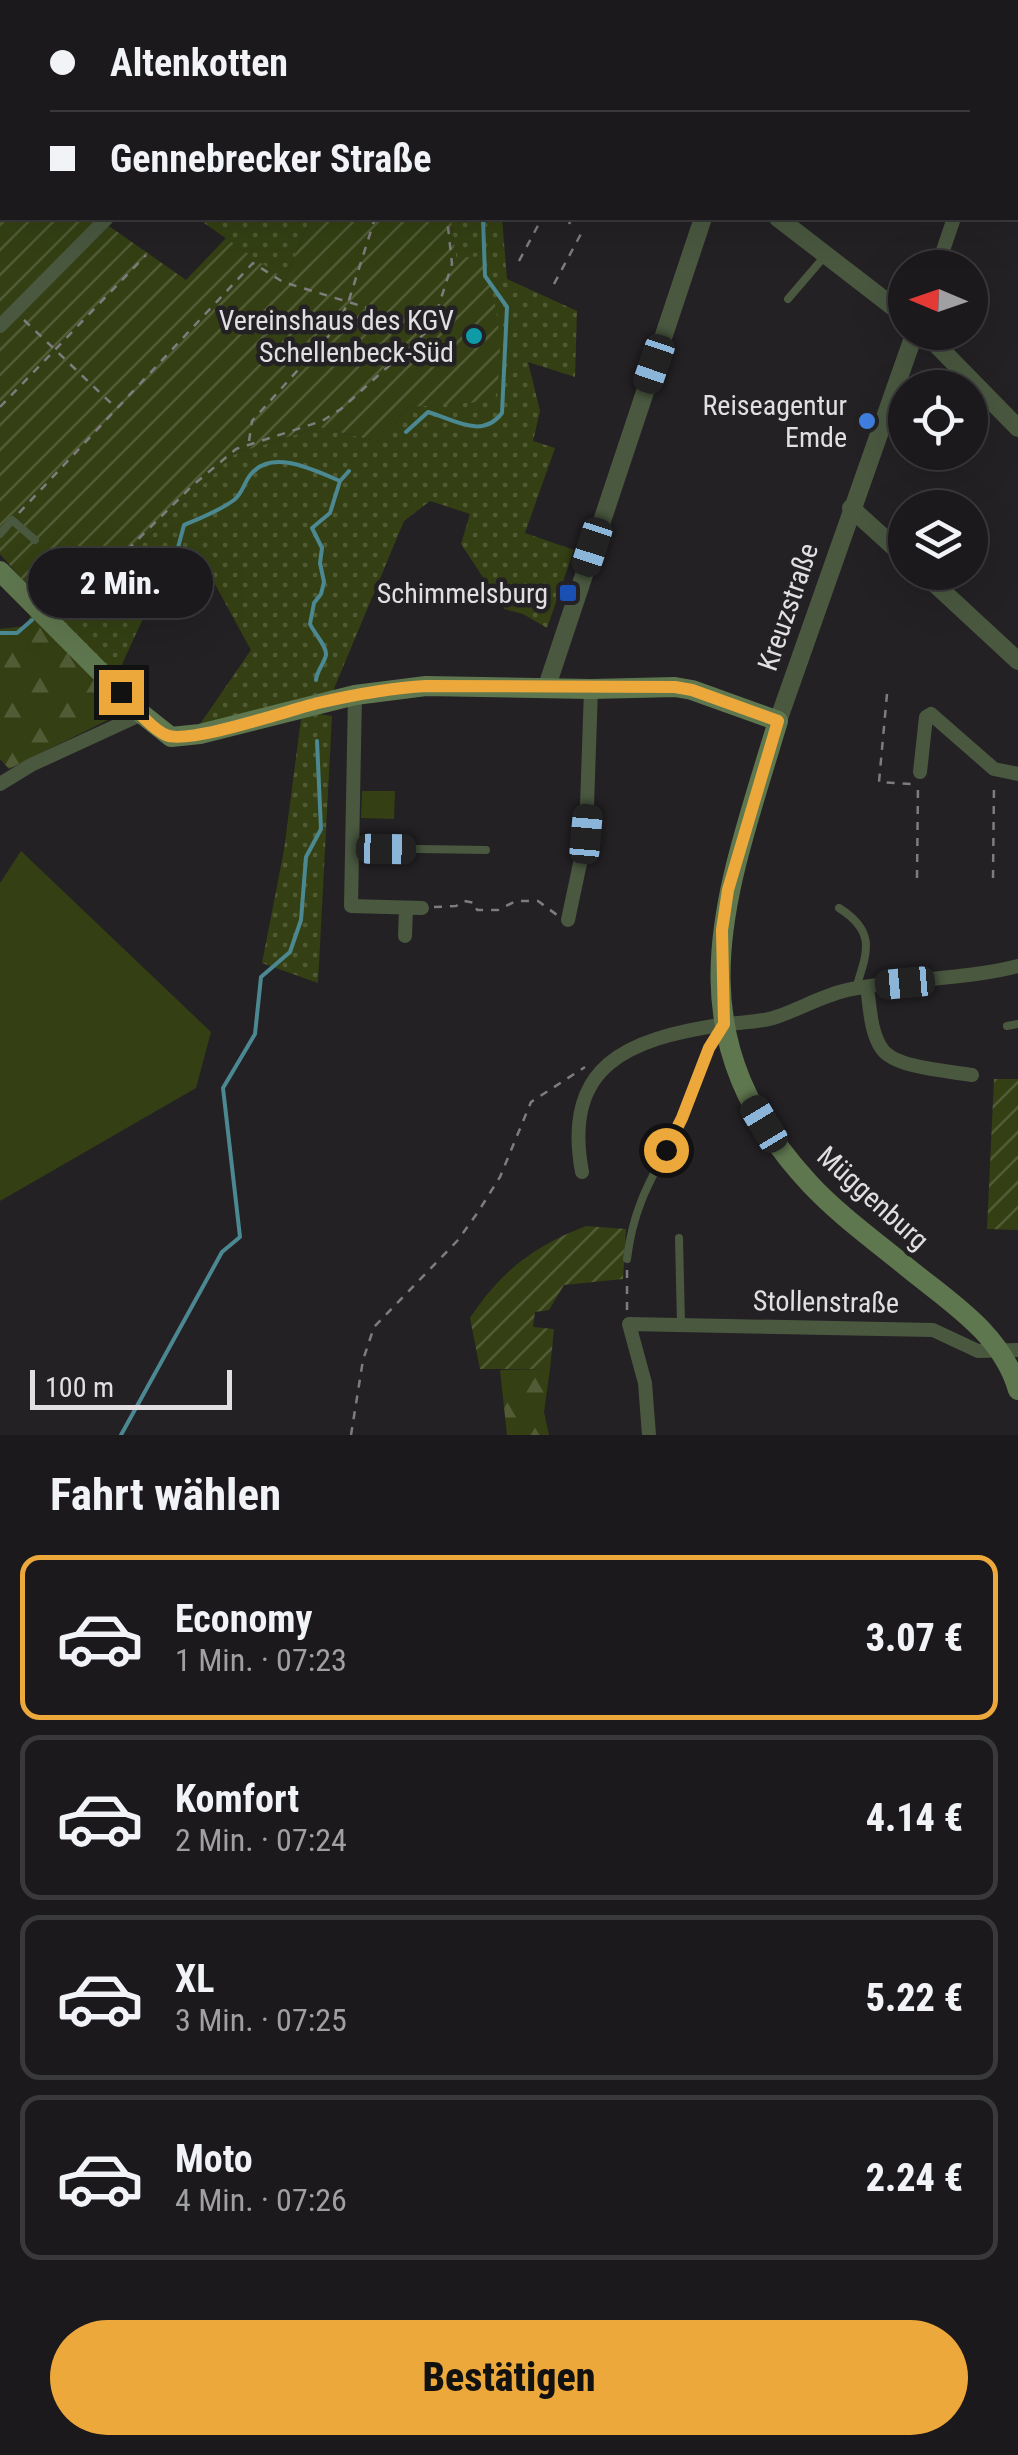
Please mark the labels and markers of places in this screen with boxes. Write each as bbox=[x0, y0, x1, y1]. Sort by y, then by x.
place label: Vereinshaus des KGV Schellenbeck-Süd bbox=[219, 304, 454, 369]
marker: Vereinshaus des KGV Schellenbeck-Süd bbox=[463, 325, 485, 347]
place label: Reiseagentur Emde bbox=[702, 389, 847, 454]
marker: Reiseagentur Emde bbox=[856, 410, 878, 432]
place label: Schimmelsburg bbox=[377, 577, 548, 610]
marker: Schimmelsburg bbox=[557, 582, 579, 604]

